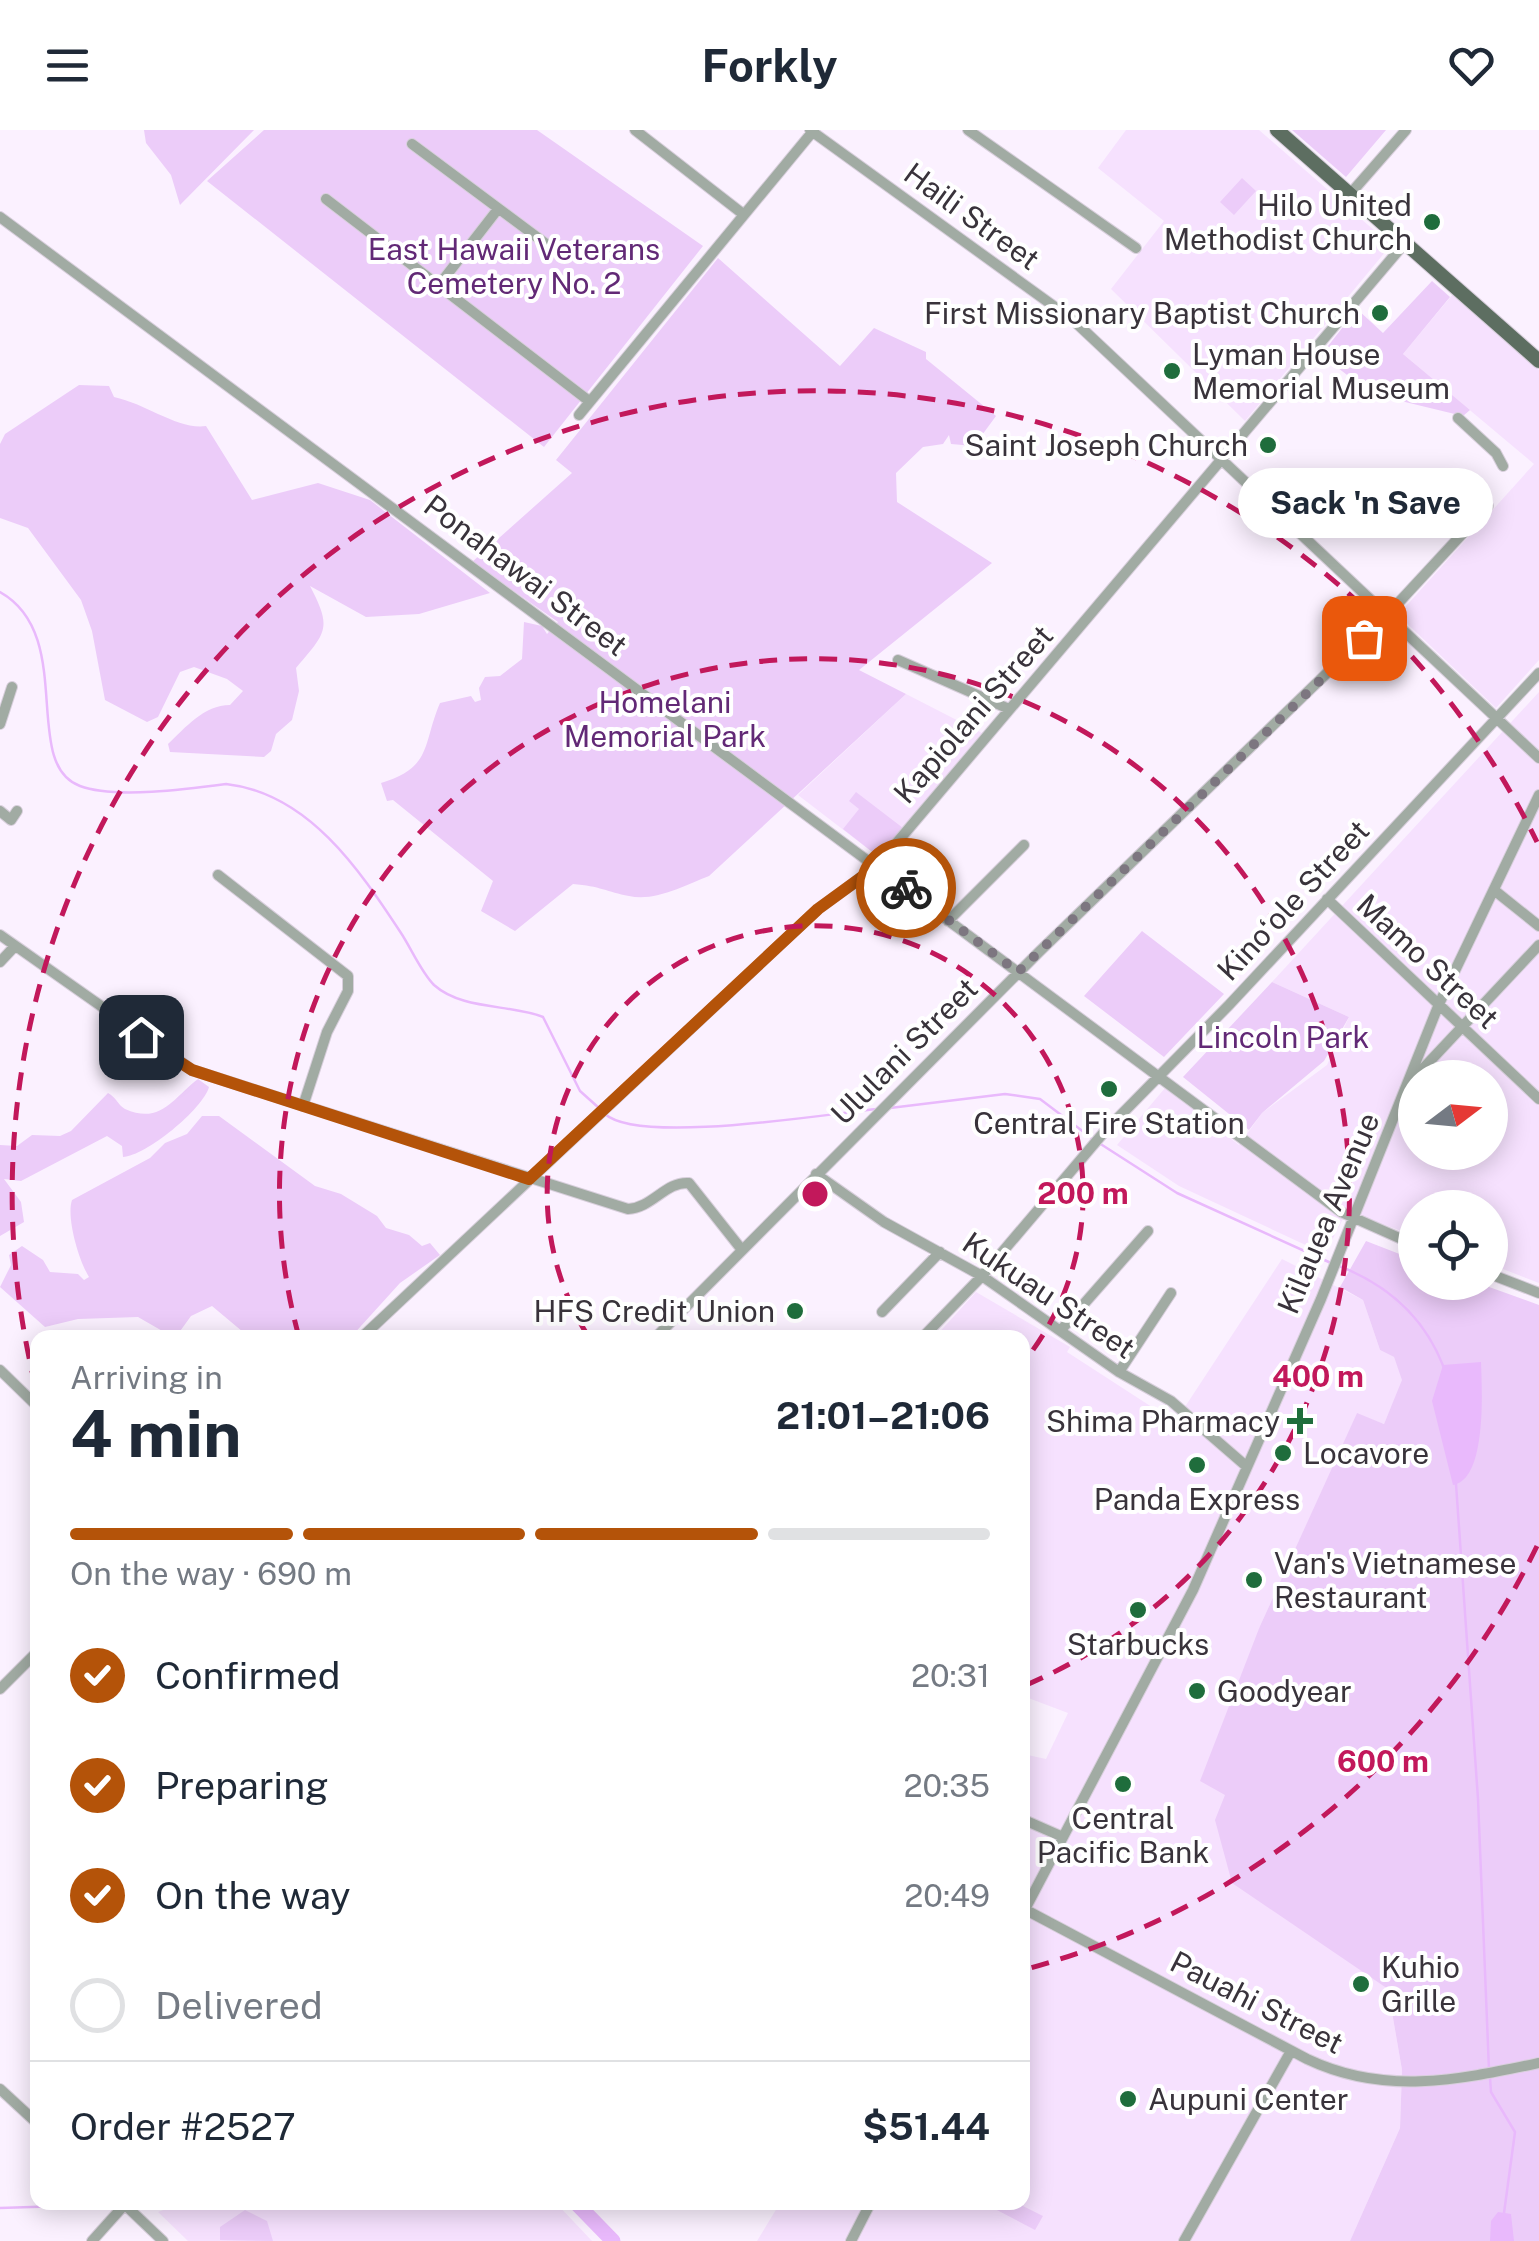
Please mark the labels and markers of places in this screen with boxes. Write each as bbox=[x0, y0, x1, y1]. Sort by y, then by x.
place label: Hilo United Methodist Church bbox=[1164, 187, 1412, 257]
marker: Hilo United Methodist Church bbox=[1421, 211, 1443, 233]
place label: First Missionary Baptist Church bbox=[924, 295, 1360, 331]
marker: First Missionary Baptist Church bbox=[1369, 302, 1391, 324]
place label: Lyman House Memorial Museum bbox=[1192, 336, 1450, 406]
marker: Lyman House Memorial Museum bbox=[1161, 360, 1183, 382]
place label: Saint Joseph Church bbox=[965, 427, 1248, 463]
marker: Saint Joseph Church bbox=[1257, 434, 1279, 456]
callout: Sack 'n Save bbox=[1236, 468, 1492, 538]
pin bbox=[1322, 596, 1407, 681]
pin bbox=[99, 995, 184, 1080]
marker: Central Fire Station bbox=[1098, 1078, 1120, 1100]
place label: Central Fire Station bbox=[973, 1105, 1245, 1141]
centre of rings bbox=[797, 1176, 833, 1212]
place label: HFS Credit Union bbox=[533, 1293, 775, 1329]
marker: HFS Credit Union bbox=[784, 1300, 806, 1322]
place label: Shima Pharmacy bbox=[1046, 1403, 1280, 1439]
marker: Shima Pharmacy bbox=[1289, 1410, 1311, 1432]
place label: Locavore bbox=[1303, 1435, 1429, 1471]
marker: Locavore bbox=[1272, 1442, 1294, 1464]
marker: Panda Express bbox=[1186, 1454, 1208, 1476]
place label: Panda Express bbox=[1094, 1481, 1300, 1517]
place label: Van's Vietnamese Restaurant bbox=[1274, 1545, 1516, 1615]
marker: Van's Vietnamese Restaurant bbox=[1243, 1569, 1265, 1591]
marker: Starbucks bbox=[1127, 1599, 1149, 1621]
place label: Starbucks bbox=[1067, 1626, 1209, 1662]
place label: Goodyear bbox=[1217, 1673, 1352, 1709]
marker: Goodyear bbox=[1186, 1680, 1208, 1702]
marker: Central Pacific Bank bbox=[1112, 1773, 1134, 1795]
place label: Central Pacific Bank bbox=[1037, 1800, 1209, 1870]
place label: Kuhio Grille bbox=[1381, 1949, 1460, 2019]
marker: Kuhio Grille bbox=[1350, 1973, 1372, 1995]
place label: Aupuni Center bbox=[1148, 2081, 1348, 2117]
marker: Aupuni Center bbox=[1117, 2088, 1139, 2110]

